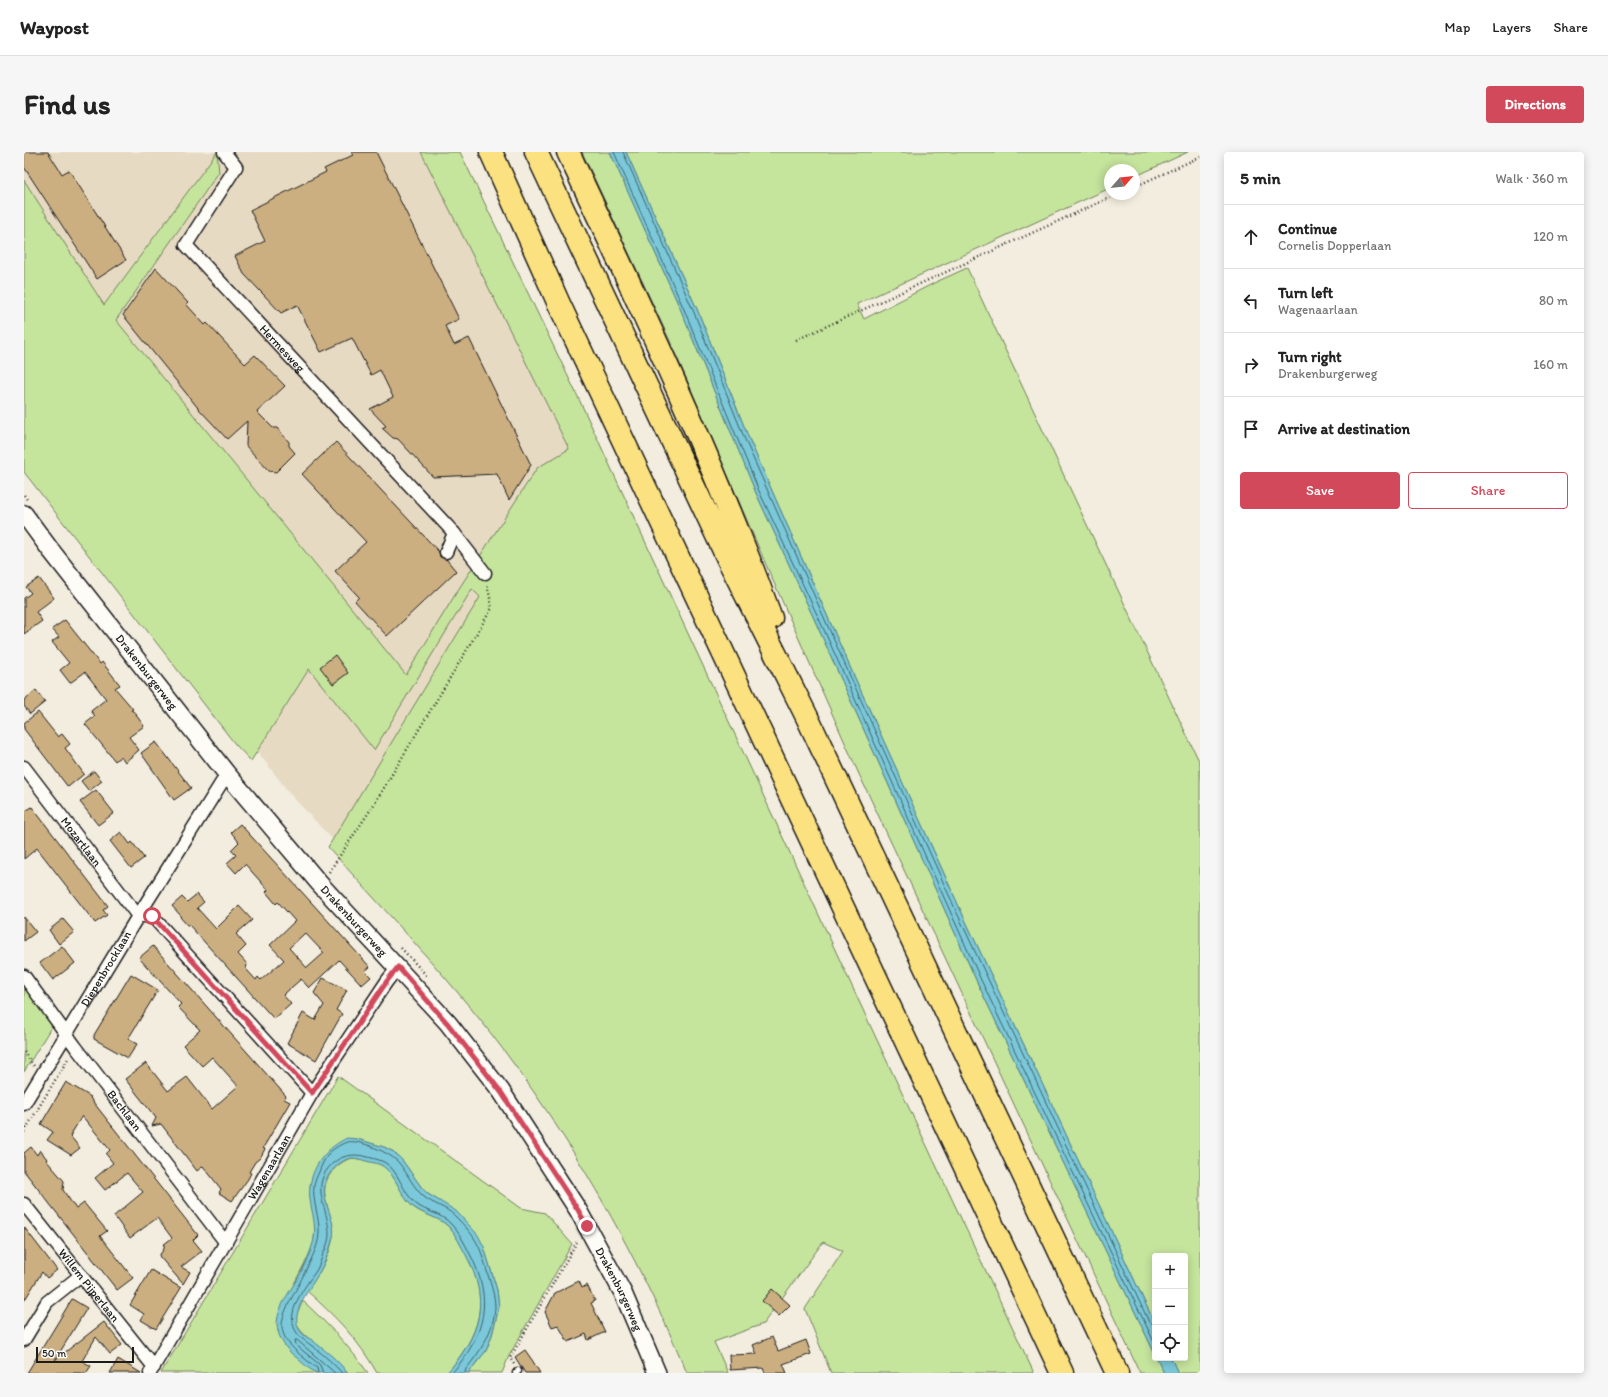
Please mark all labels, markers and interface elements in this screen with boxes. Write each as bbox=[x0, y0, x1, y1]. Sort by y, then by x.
text: Waypost bbox=[20, 16, 89, 39]
text: Map bbox=[1445, 19, 1470, 36]
text: Layers bbox=[1492, 19, 1531, 36]
text: Share bbox=[1553, 19, 1588, 36]
button: Directions bbox=[1486, 86, 1584, 123]
text: Find us bbox=[24, 87, 111, 121]
north arrow bbox=[1104, 164, 1140, 200]
text: 5 min bbox=[1240, 168, 1280, 188]
text: Walk · 360 m bbox=[1495, 171, 1568, 186]
text: Continue bbox=[1278, 220, 1337, 238]
icon: ahead bbox=[1240, 226, 1262, 248]
text: 120 m bbox=[1533, 229, 1568, 244]
text: Cornelis Dopperlaan bbox=[1278, 238, 1391, 253]
text: Turn left bbox=[1278, 284, 1333, 302]
icon: left bbox=[1240, 290, 1262, 312]
text: 80 m bbox=[1539, 293, 1568, 308]
text: Wagenaarlaan bbox=[1278, 302, 1358, 317]
street label: Hermesweg bbox=[257, 322, 308, 376]
text: Turn right bbox=[1278, 348, 1342, 366]
icon: right bbox=[1240, 354, 1262, 376]
text: 160 m bbox=[1533, 357, 1568, 372]
text: Drakenburgerweg bbox=[1278, 366, 1377, 381]
icon: arrive bbox=[1240, 418, 1262, 440]
text: Arrive at destination bbox=[1278, 420, 1410, 438]
button: Save bbox=[1240, 472, 1400, 509]
button: Share bbox=[1408, 472, 1568, 509]
street label: Drakenburgerweg bbox=[113, 632, 181, 713]
street label: Mozartlaan bbox=[58, 814, 105, 870]
street label: Drakenburgerweg bbox=[318, 882, 391, 960]
route start bbox=[143, 907, 161, 925]
street label: Diepenbrocklaan bbox=[78, 928, 135, 1009]
street label: Bachlaan bbox=[104, 1087, 145, 1134]
street label: Wagenaarlaan bbox=[245, 1131, 294, 1202]
route end bbox=[578, 1217, 596, 1235]
street label: Drakenburgerweg bbox=[592, 1245, 646, 1334]
street label: Willem Pijperlaan bbox=[55, 1246, 123, 1325]
map controls bbox=[1152, 1253, 1188, 1361]
button: + bbox=[1152, 1253, 1188, 1289]
button: − bbox=[1152, 1289, 1188, 1325]
button: locate bbox=[1152, 1325, 1188, 1361]
scale bar bbox=[36, 1345, 134, 1364]
text: 50 m bbox=[42, 1347, 66, 1360]

